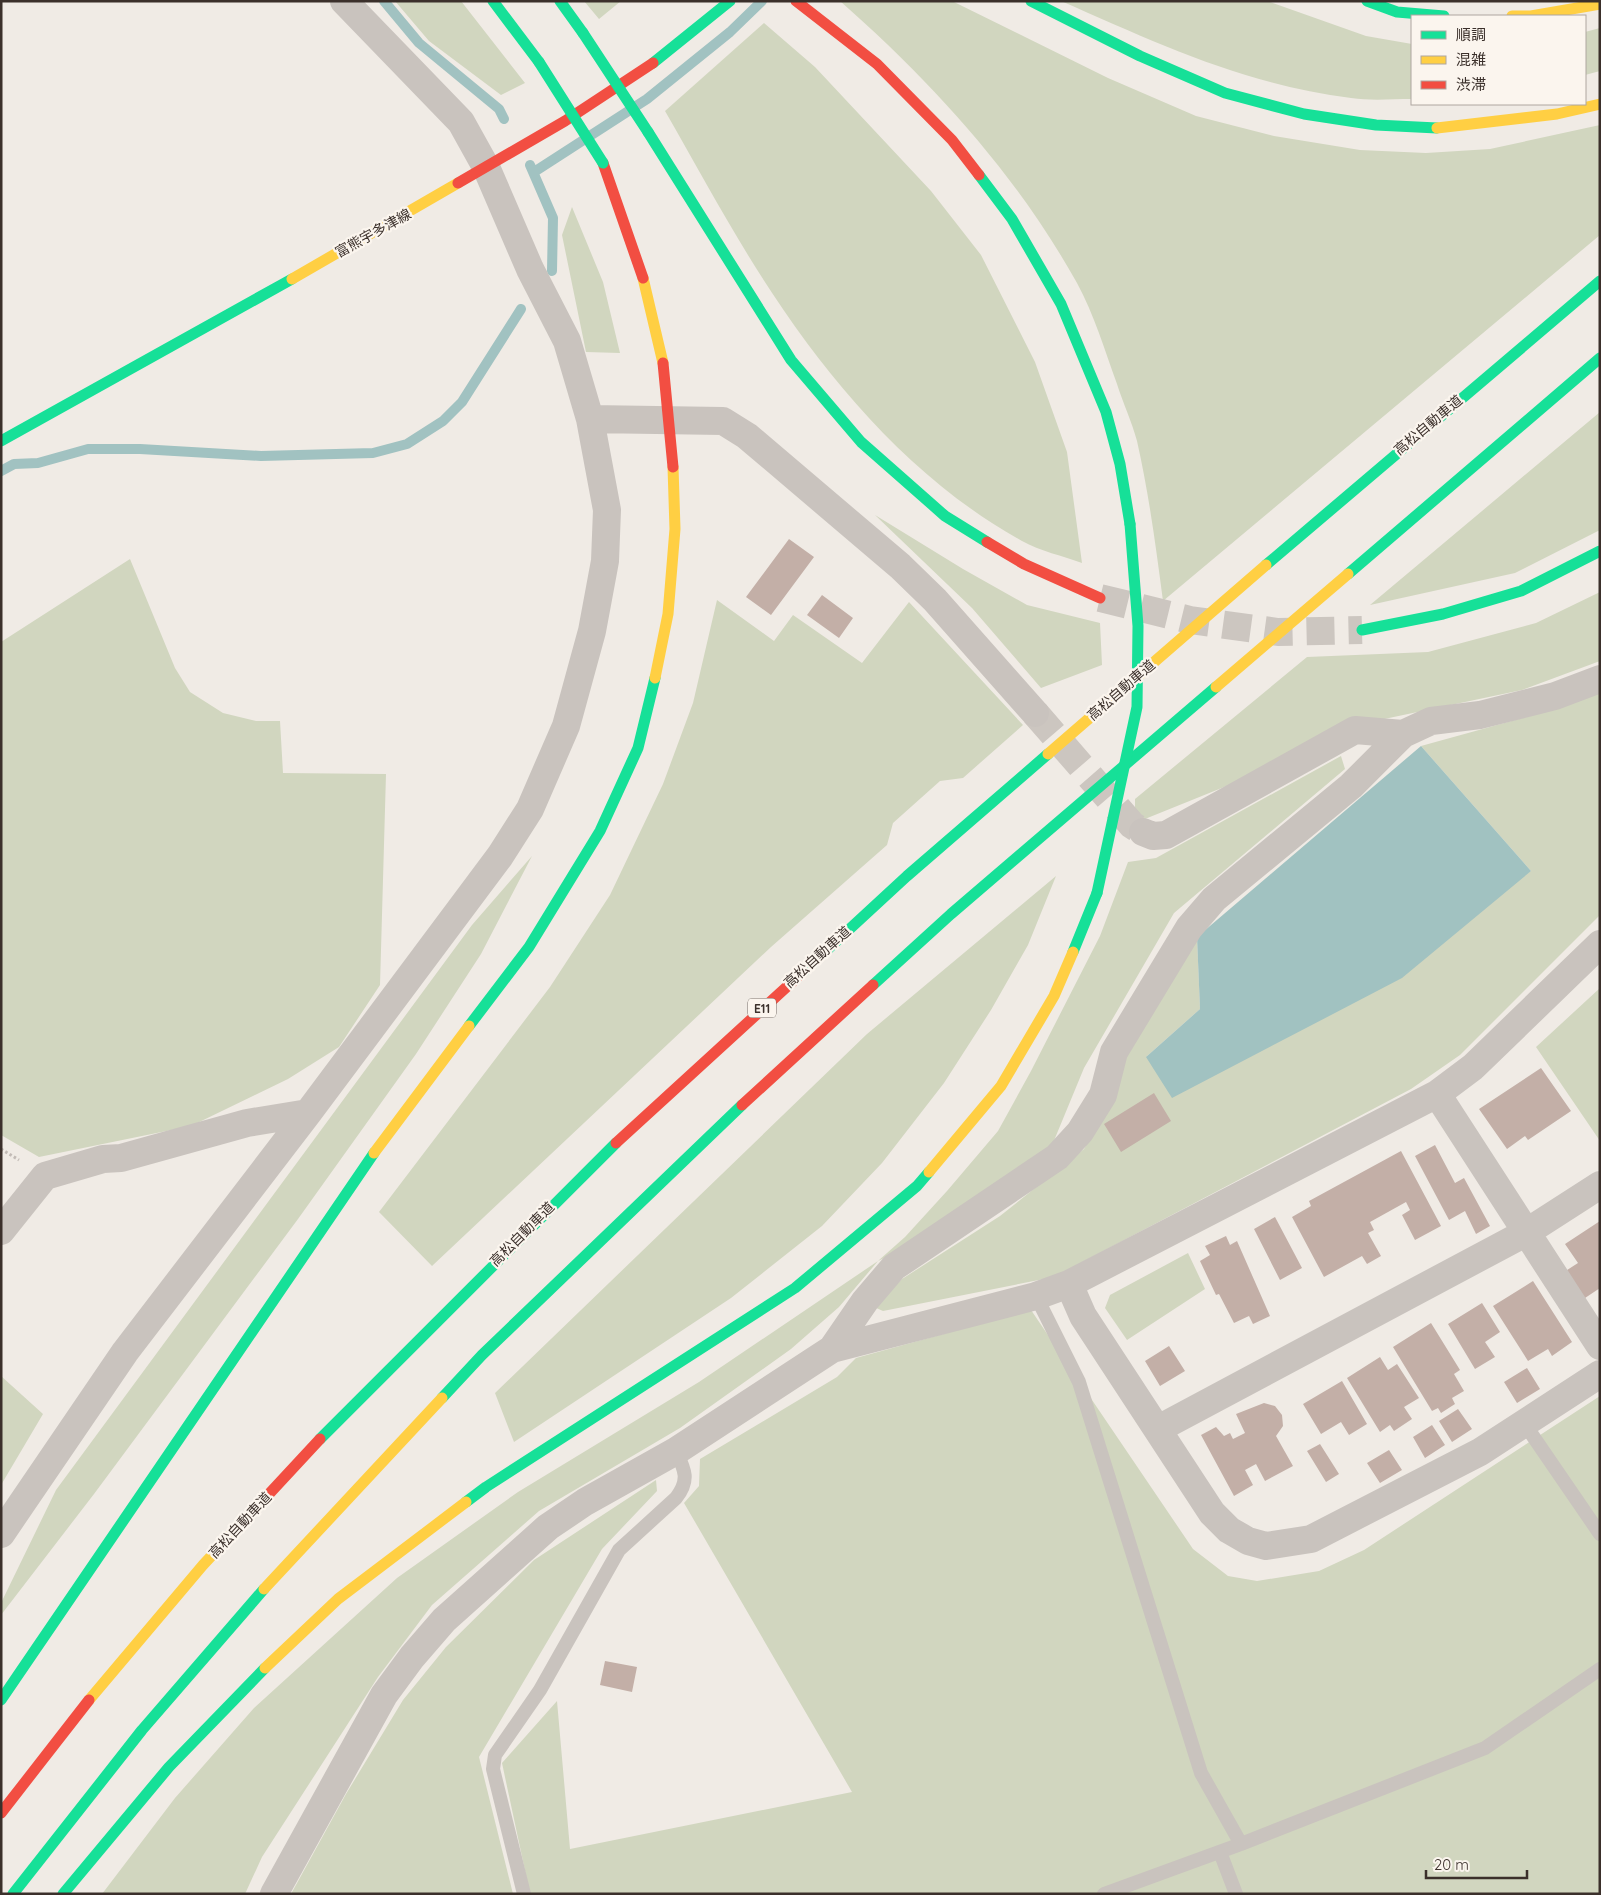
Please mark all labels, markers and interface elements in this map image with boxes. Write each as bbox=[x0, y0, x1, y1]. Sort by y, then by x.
legend bbox=[1411, 15, 1586, 105]
text: 順調 bbox=[1456, 25, 1486, 44]
text: 混雑 bbox=[1456, 50, 1486, 69]
text: 渋滞 bbox=[1456, 75, 1486, 94]
street label: 富熊宇多津線 bbox=[332, 205, 414, 261]
street label: 高松自動車道 bbox=[1390, 391, 1466, 459]
street label: 高松自動車道 bbox=[1083, 656, 1159, 724]
street label: 高松自動車道 bbox=[780, 922, 854, 992]
road number: E11 bbox=[748, 998, 776, 1018]
street label: 高松自動車道 bbox=[486, 1198, 558, 1270]
street label: 高松自動車道 bbox=[205, 1488, 275, 1562]
scale bar bbox=[1426, 1848, 1527, 1880]
text: 20 m bbox=[1434, 1855, 1469, 1874]

